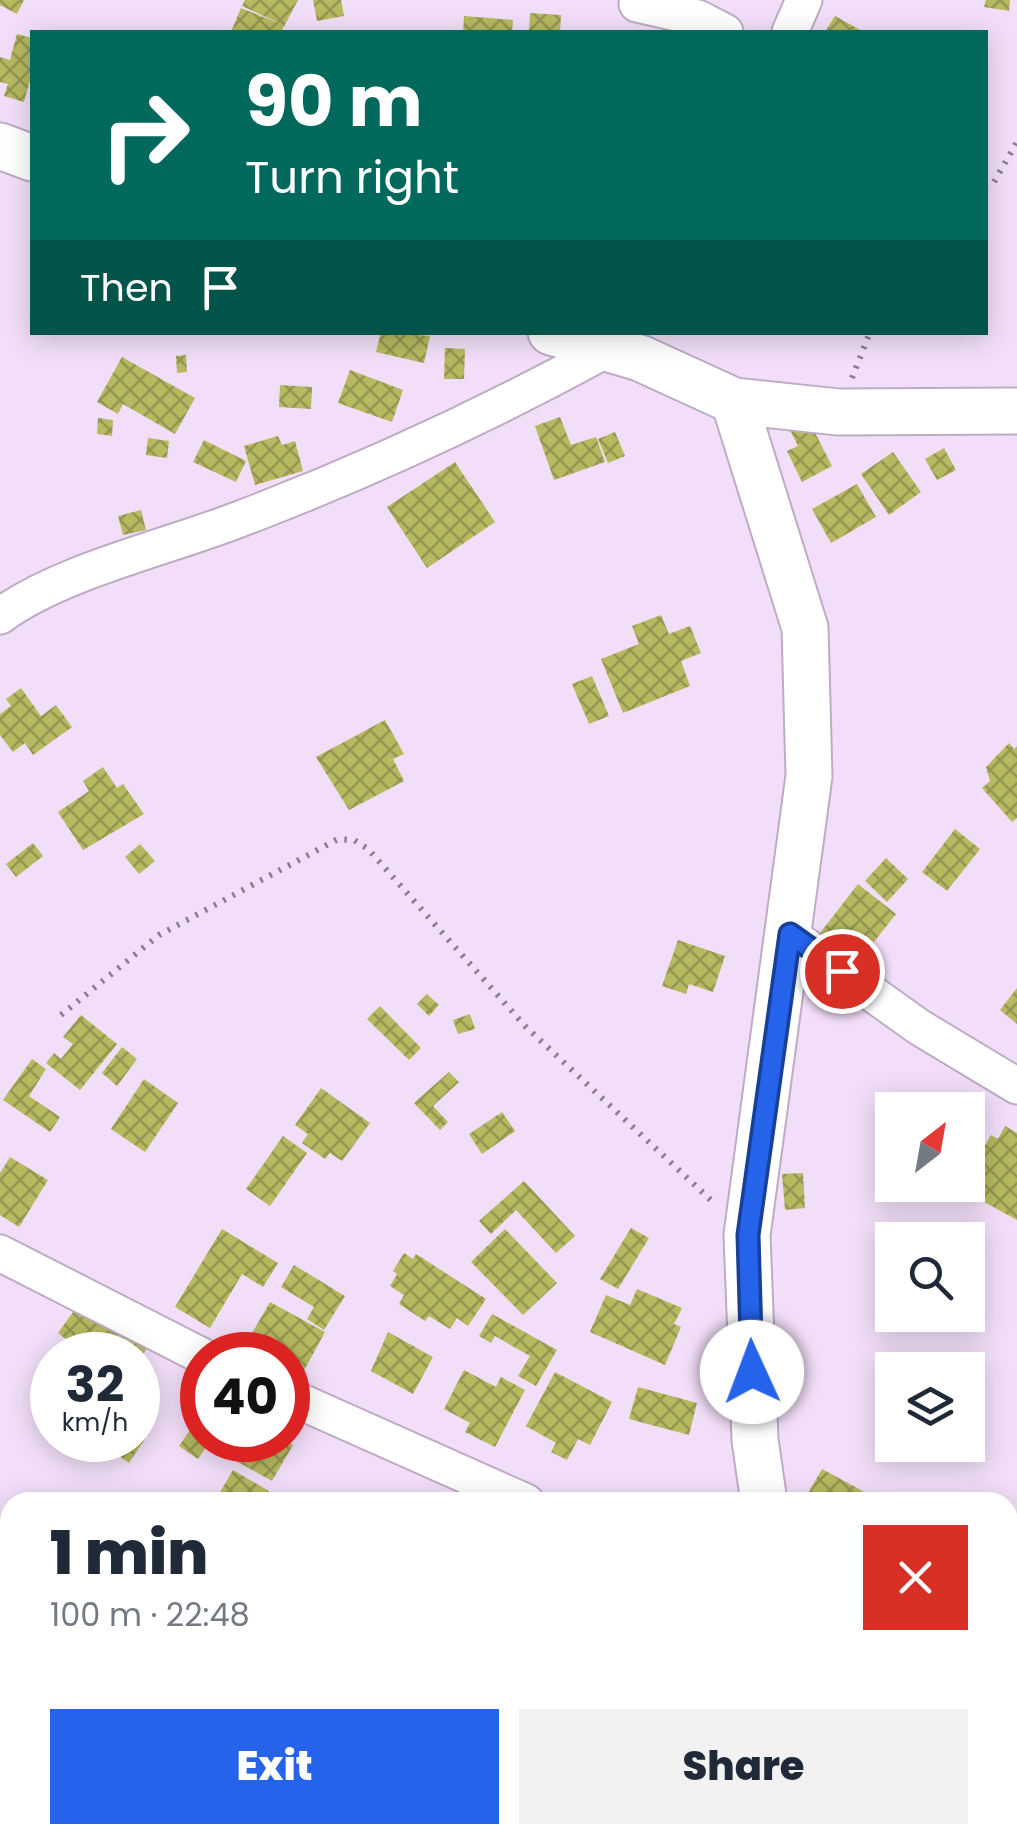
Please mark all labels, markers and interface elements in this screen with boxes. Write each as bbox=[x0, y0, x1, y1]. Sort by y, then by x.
text: 90 m bbox=[245, 52, 423, 151]
icon: right bbox=[80, 70, 210, 200]
text: Turn right bbox=[245, 146, 459, 209]
icon: arrive bbox=[193, 260, 248, 315]
text: Then bbox=[80, 261, 173, 314]
pin bbox=[800, 929, 885, 1014]
icon: arrive bbox=[815, 944, 870, 999]
north arrow bbox=[875, 1092, 985, 1202]
map controls bbox=[875, 1092, 985, 1462]
button: search bbox=[875, 1222, 985, 1332]
position arrow bbox=[700, 1320, 804, 1424]
speed limit sign: 40 bbox=[180, 1332, 310, 1462]
text: 32 bbox=[66, 1349, 124, 1420]
button: layers bbox=[875, 1352, 985, 1462]
text: km/h bbox=[62, 1405, 128, 1440]
text: 1 min bbox=[50, 1511, 208, 1595]
button: close bbox=[863, 1525, 968, 1630]
text: 100 m · 22:48 bbox=[50, 1592, 250, 1637]
button: Exit bbox=[50, 1709, 499, 1824]
button: Share bbox=[519, 1709, 968, 1824]

